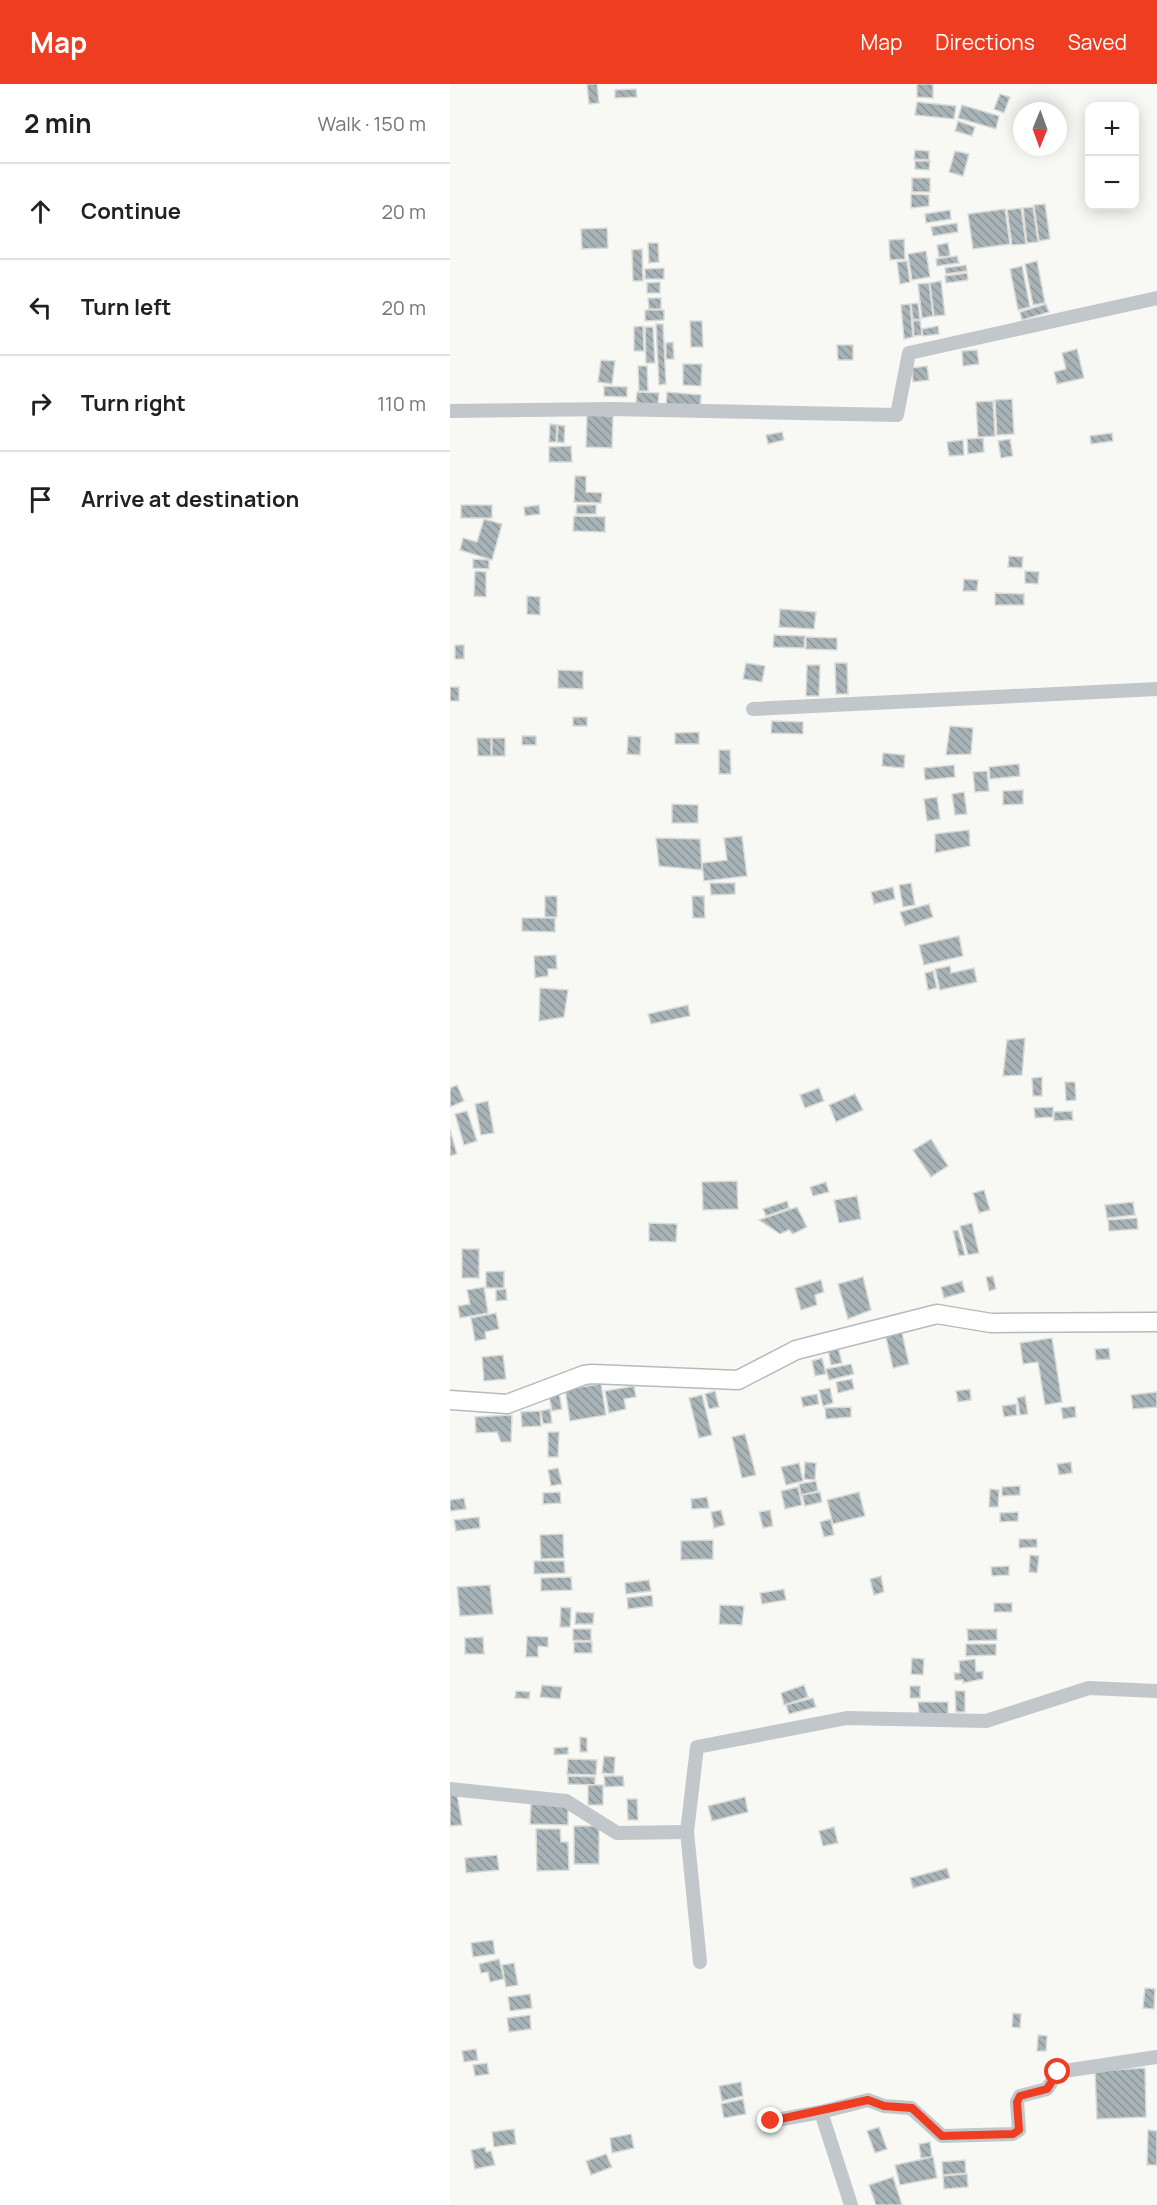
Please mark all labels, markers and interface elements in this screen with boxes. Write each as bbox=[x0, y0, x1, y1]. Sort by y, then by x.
text: Map bbox=[30, 23, 87, 61]
text: Map bbox=[861, 28, 902, 56]
text: Directions bbox=[935, 28, 1035, 56]
text: Saved bbox=[1068, 28, 1127, 56]
north arrow bbox=[1013, 102, 1067, 156]
map controls bbox=[1085, 102, 1139, 210]
button: + bbox=[1085, 102, 1139, 156]
text: 2 min bbox=[24, 105, 92, 141]
text: Walk · 150 m bbox=[317, 110, 426, 137]
button: − bbox=[1085, 156, 1139, 210]
icon: ahead bbox=[24, 195, 57, 228]
text: Continue bbox=[81, 196, 181, 226]
text: 20 m bbox=[381, 198, 426, 225]
icon: left bbox=[24, 291, 57, 324]
text: Turn left bbox=[81, 292, 171, 322]
text: 20 m bbox=[381, 294, 426, 321]
icon: right bbox=[24, 387, 57, 420]
text: Turn right bbox=[81, 388, 186, 418]
text: 110 m bbox=[377, 390, 426, 417]
icon: arrive bbox=[24, 483, 57, 516]
text: Arrive at destination bbox=[81, 484, 299, 514]
route start bbox=[1044, 2058, 1070, 2084]
route end bbox=[757, 2107, 783, 2133]

